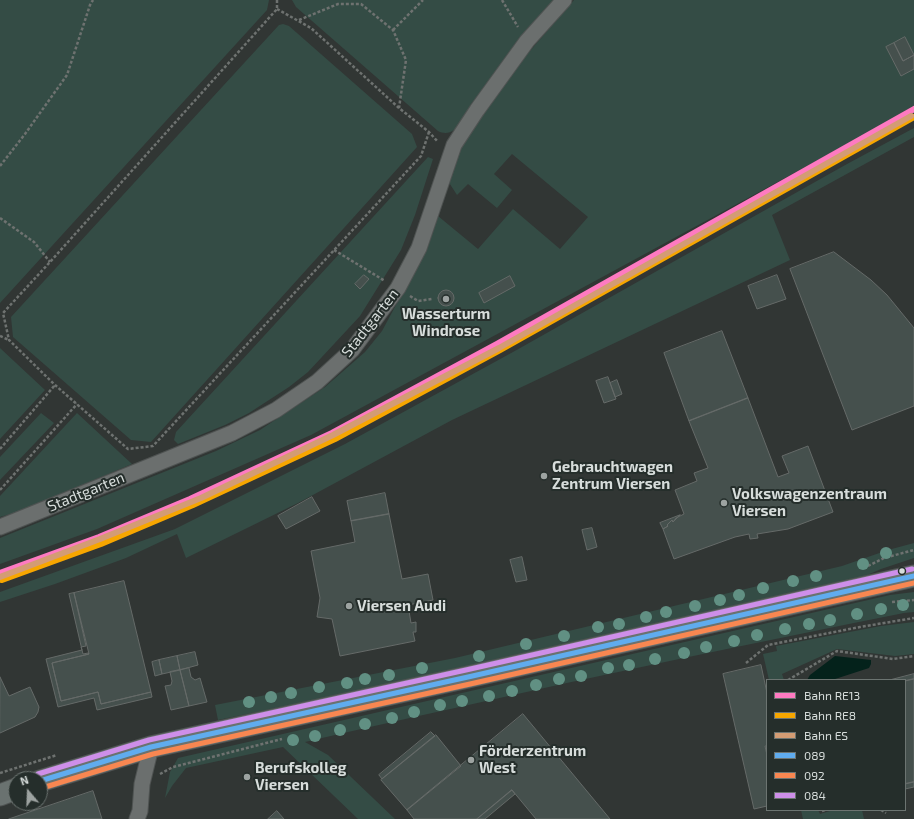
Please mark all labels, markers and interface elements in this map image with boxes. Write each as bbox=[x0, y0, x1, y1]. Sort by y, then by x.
street label: Stadtgarten bbox=[338, 285, 402, 361]
marker: Wasserturm Windrose bbox=[441, 294, 451, 304]
place label: Wasserturm Windrose bbox=[402, 305, 490, 340]
place label: Gebrauchtwagen Zentrum Viersen bbox=[552, 458, 673, 493]
street label: Stadtgarten bbox=[45, 468, 127, 516]
marker: Gebrauchtwagen Zentrum Viersen bbox=[539, 471, 549, 481]
place label: Volkswagenzentraum Viersen bbox=[732, 485, 887, 520]
marker: Volkswagenzentraum Viersen bbox=[719, 498, 729, 508]
unlabelled marker bbox=[897, 566, 907, 576]
place label: Viersen Audi bbox=[357, 597, 446, 615]
marker: Viersen Audi bbox=[344, 601, 354, 611]
legend bbox=[766, 679, 906, 811]
text: Bahn RE13 bbox=[804, 688, 860, 702]
text: Bahn RE8 bbox=[804, 708, 856, 722]
text: Bahn ES bbox=[804, 728, 848, 742]
place label: Förderzentrum West bbox=[479, 742, 586, 777]
text: 089 bbox=[804, 748, 825, 762]
marker: Förderzentrum West bbox=[466, 755, 476, 765]
place label: Berufskolleg Viersen bbox=[255, 759, 346, 794]
text: 092 bbox=[804, 768, 825, 782]
north arrow bbox=[8, 771, 48, 811]
marker: Berufskolleg Viersen bbox=[242, 772, 252, 782]
text: N bbox=[18, 773, 30, 788]
text: 084 bbox=[804, 788, 826, 802]

